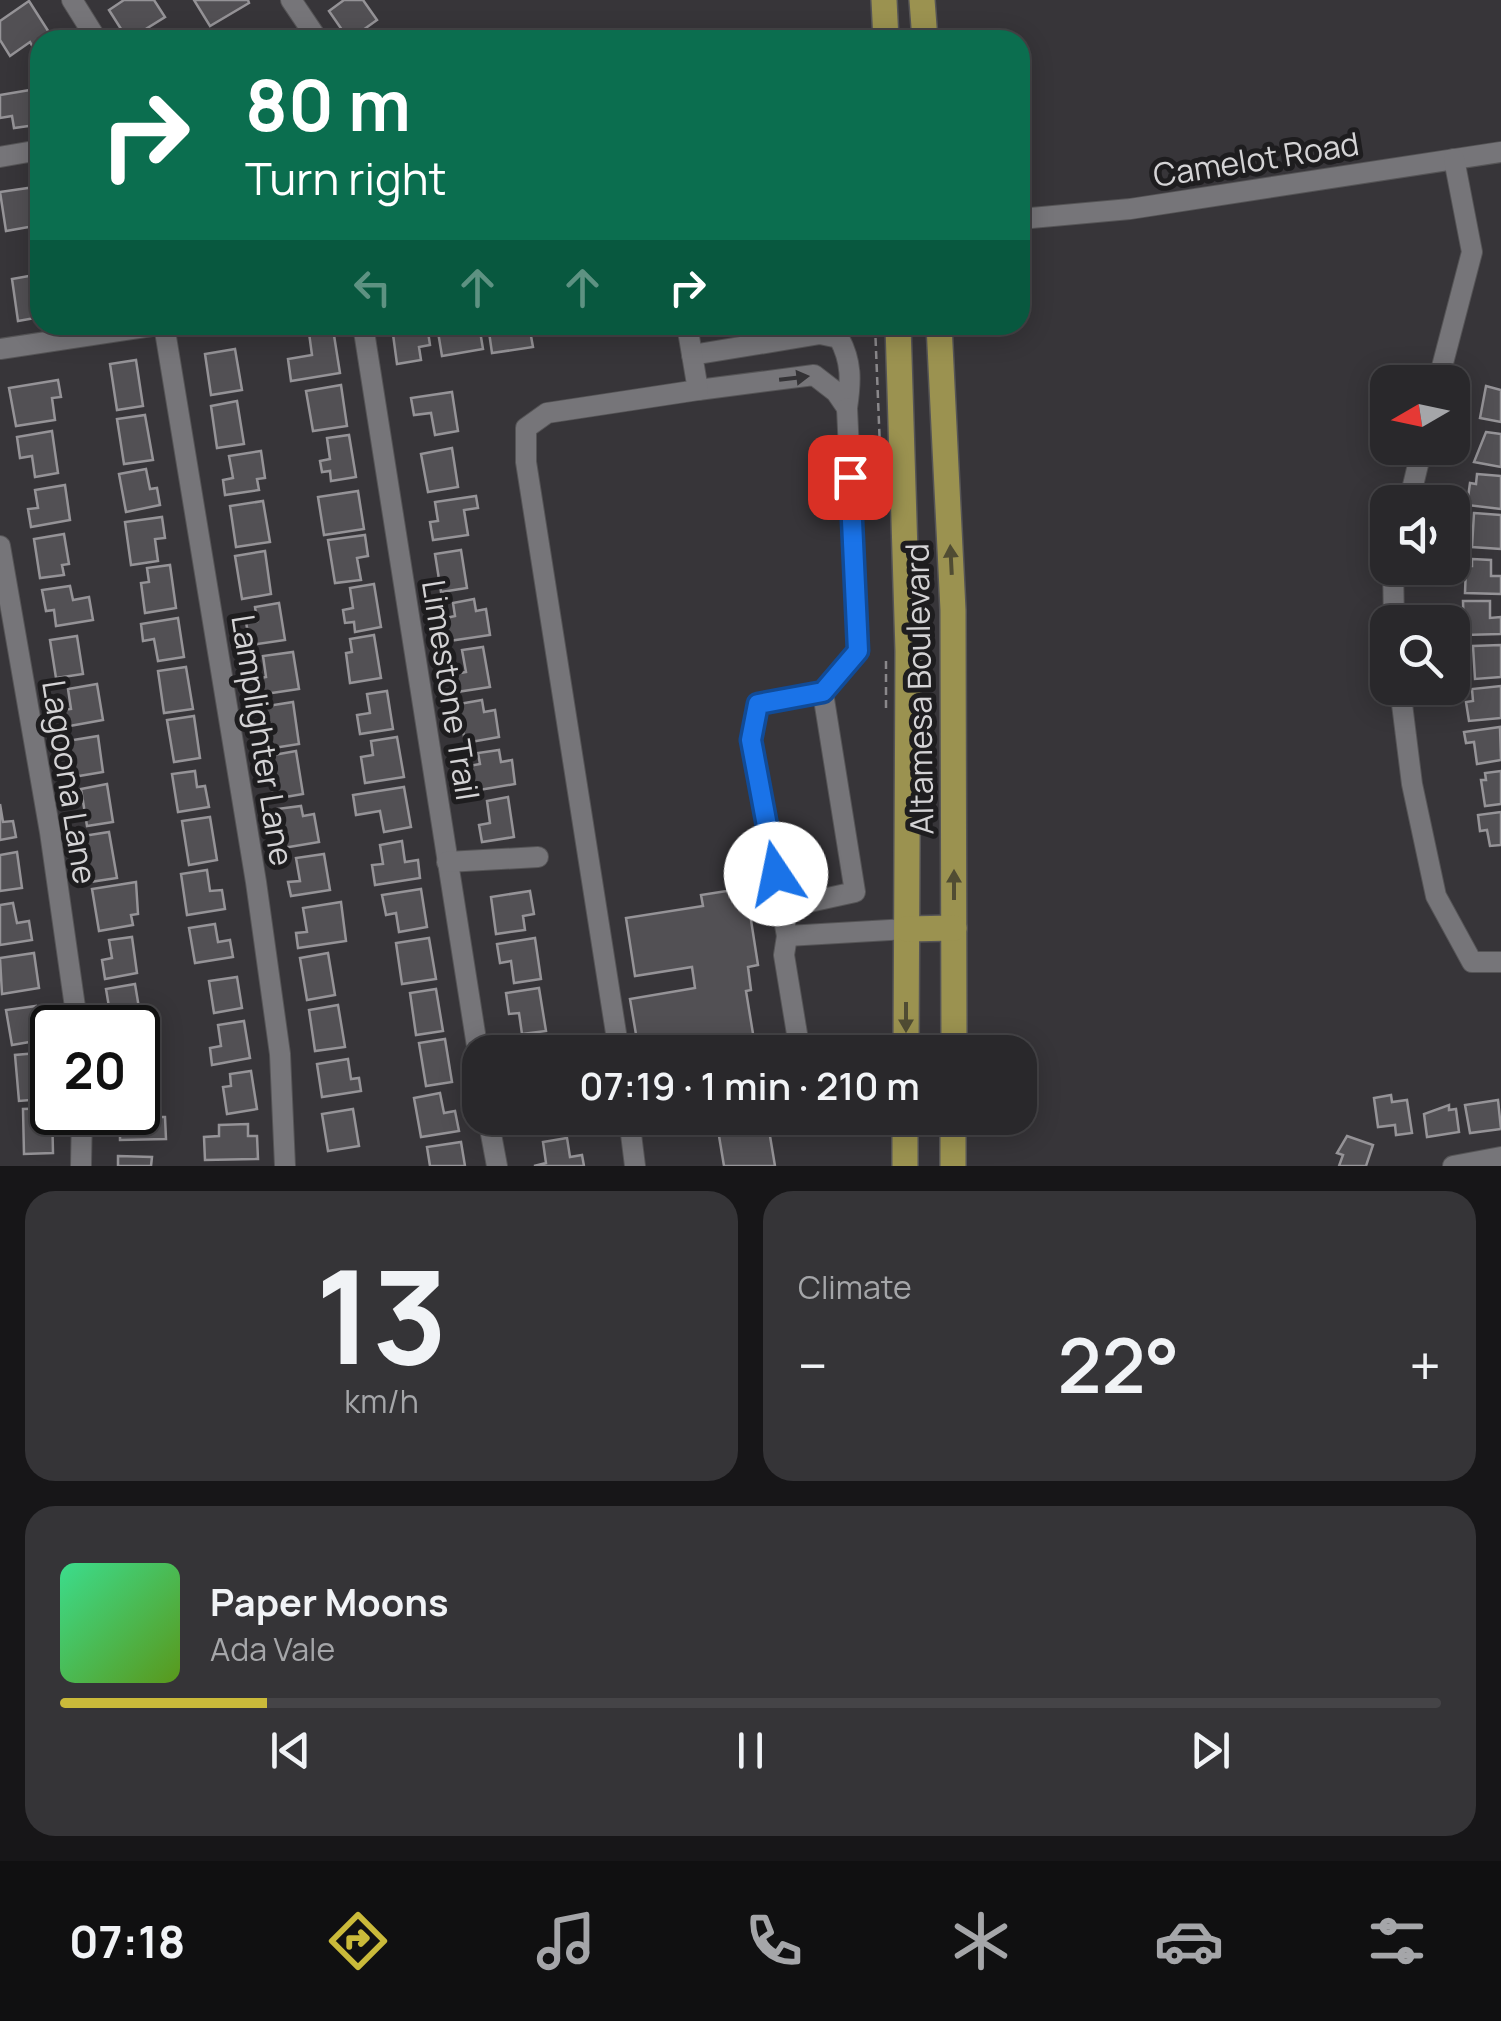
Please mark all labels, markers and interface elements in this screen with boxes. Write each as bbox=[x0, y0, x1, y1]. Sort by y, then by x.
text: 80 m bbox=[245, 56, 411, 152]
icon: right bbox=[80, 70, 210, 200]
street label: Camelot Road bbox=[1150, 121, 1362, 197]
text: Turn right bbox=[245, 147, 446, 209]
icon: left bbox=[345, 260, 400, 315]
icon: ahead bbox=[450, 260, 505, 315]
icon: ahead bbox=[555, 260, 610, 315]
icon: right bbox=[660, 260, 715, 315]
north arrow bbox=[1370, 365, 1470, 465]
map controls bbox=[1370, 365, 1470, 705]
one-way arrow bbox=[779, 369, 811, 385]
pin bbox=[808, 435, 893, 520]
icon: arrive bbox=[823, 450, 878, 505]
button: sound bbox=[1370, 485, 1470, 585]
street label: Altamesa Boulevard bbox=[894, 543, 944, 835]
one-way arrow bbox=[943, 544, 959, 576]
street label: Limestone Trail bbox=[412, 577, 490, 803]
button: search bbox=[1370, 605, 1470, 705]
street label: Lamplighter Lane bbox=[221, 611, 305, 869]
street label: Lagoona Lane bbox=[32, 677, 108, 887]
position arrow bbox=[724, 822, 828, 926]
one-way arrow bbox=[946, 869, 962, 901]
one-way arrow bbox=[898, 1002, 914, 1034]
speed limit sign: 20 bbox=[30, 1005, 160, 1135]
text: 07:19 · 1 min · 210 m bbox=[579, 1059, 920, 1111]
text: 13 bbox=[315, 1225, 448, 1403]
text: Climate bbox=[798, 1265, 912, 1309]
text: 22° bbox=[1058, 1313, 1179, 1416]
text: − bbox=[798, 1327, 828, 1403]
text: + bbox=[1409, 1327, 1441, 1403]
text: km/h bbox=[344, 1379, 419, 1423]
text: Paper Moons bbox=[210, 1575, 449, 1627]
text: Ada Vale bbox=[210, 1627, 335, 1671]
icon: previous bbox=[263, 1723, 318, 1778]
icon: pause bbox=[723, 1723, 778, 1778]
icon: next bbox=[1183, 1723, 1238, 1778]
icon: directions bbox=[323, 1906, 393, 1976]
icon: music bbox=[531, 1906, 601, 1976]
icon: phone bbox=[739, 1906, 809, 1976]
icon: climate bbox=[946, 1906, 1016, 1976]
icon: car bbox=[1154, 1906, 1224, 1976]
icon: filters bbox=[1362, 1906, 1432, 1976]
text: 07:18 bbox=[69, 1910, 185, 1972]

